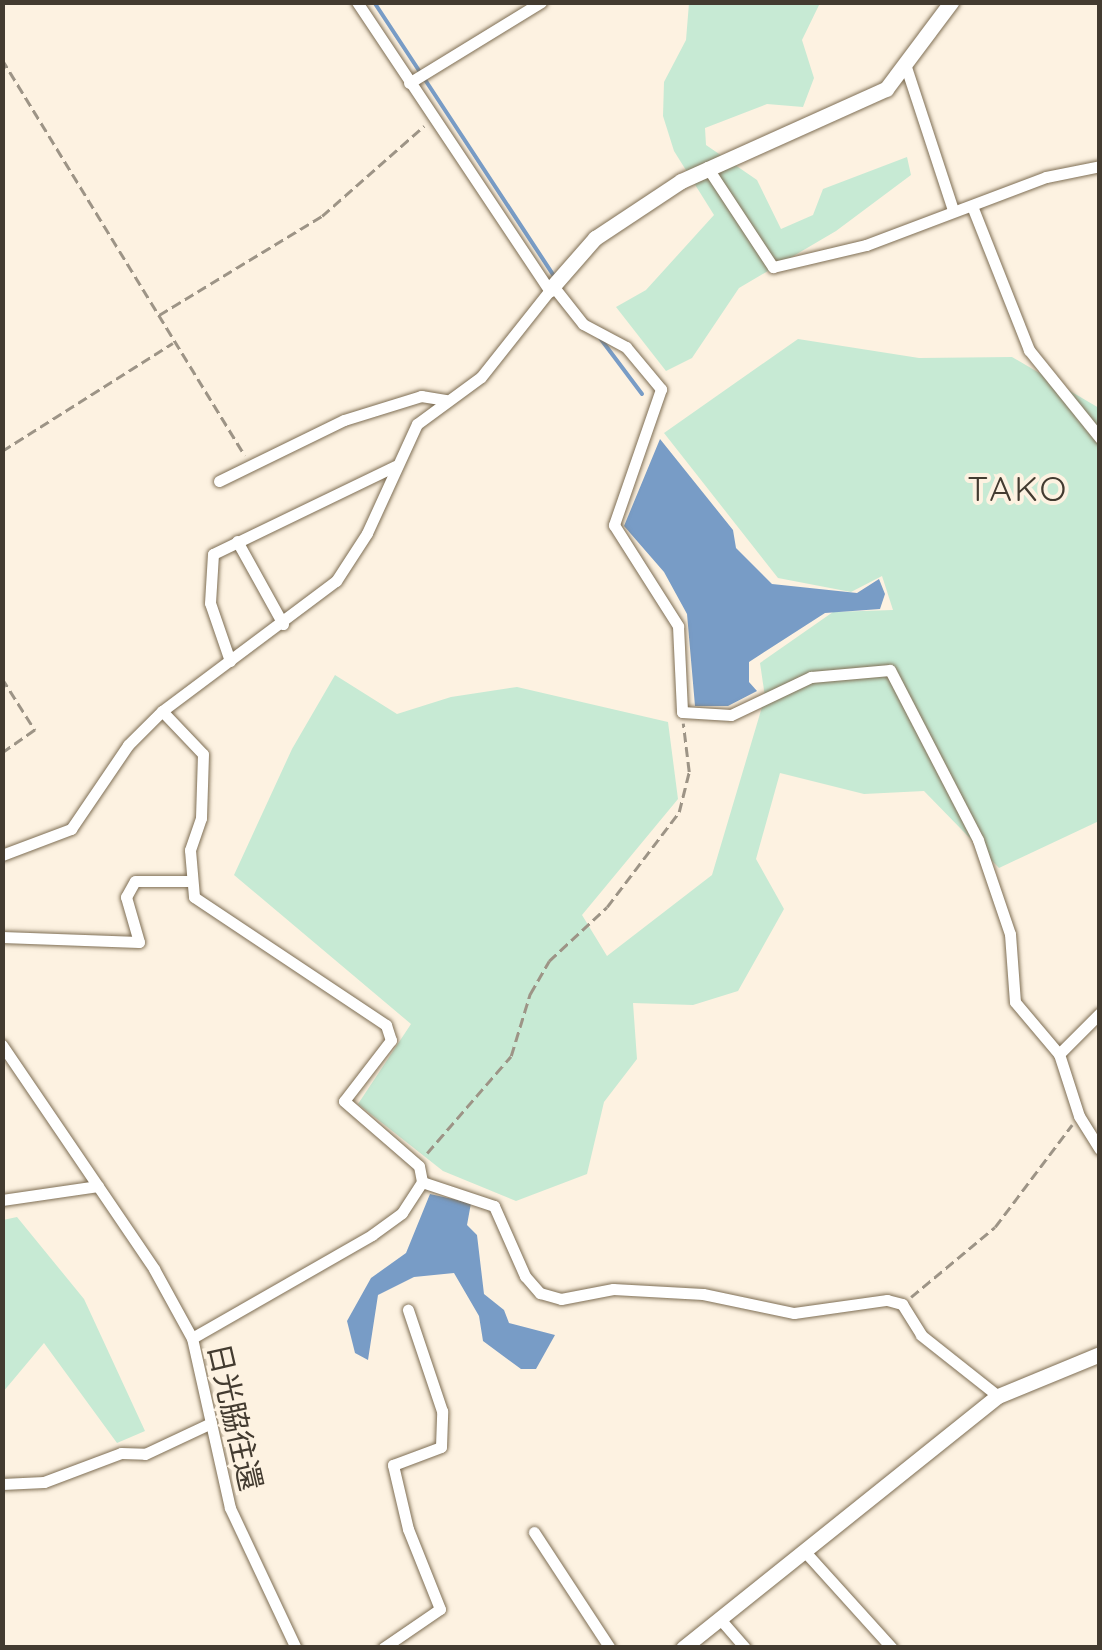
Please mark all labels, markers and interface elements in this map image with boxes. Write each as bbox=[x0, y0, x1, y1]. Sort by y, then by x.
district label: TAKO bbox=[967, 467, 1069, 509]
street label: 日光脇往還 bbox=[201, 1340, 269, 1494]

